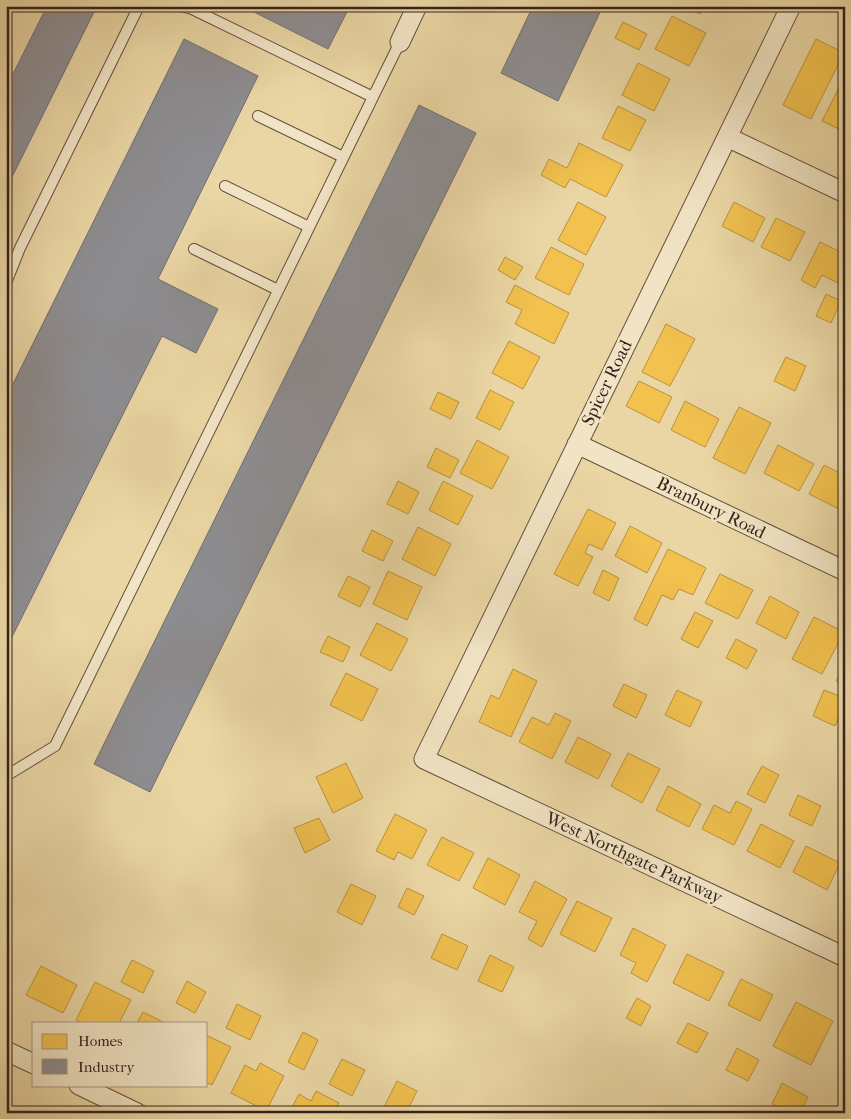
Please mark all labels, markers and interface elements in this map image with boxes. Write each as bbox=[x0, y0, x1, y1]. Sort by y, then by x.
street label: Spicer Road bbox=[577, 337, 637, 429]
street label: Branbury Road bbox=[653, 473, 769, 544]
street label: West Northgate Parkway bbox=[541, 807, 727, 909]
legend bbox=[32, 1022, 208, 1086]
text: Homes bbox=[78, 1032, 123, 1050]
text: Industry bbox=[78, 1058, 135, 1076]

